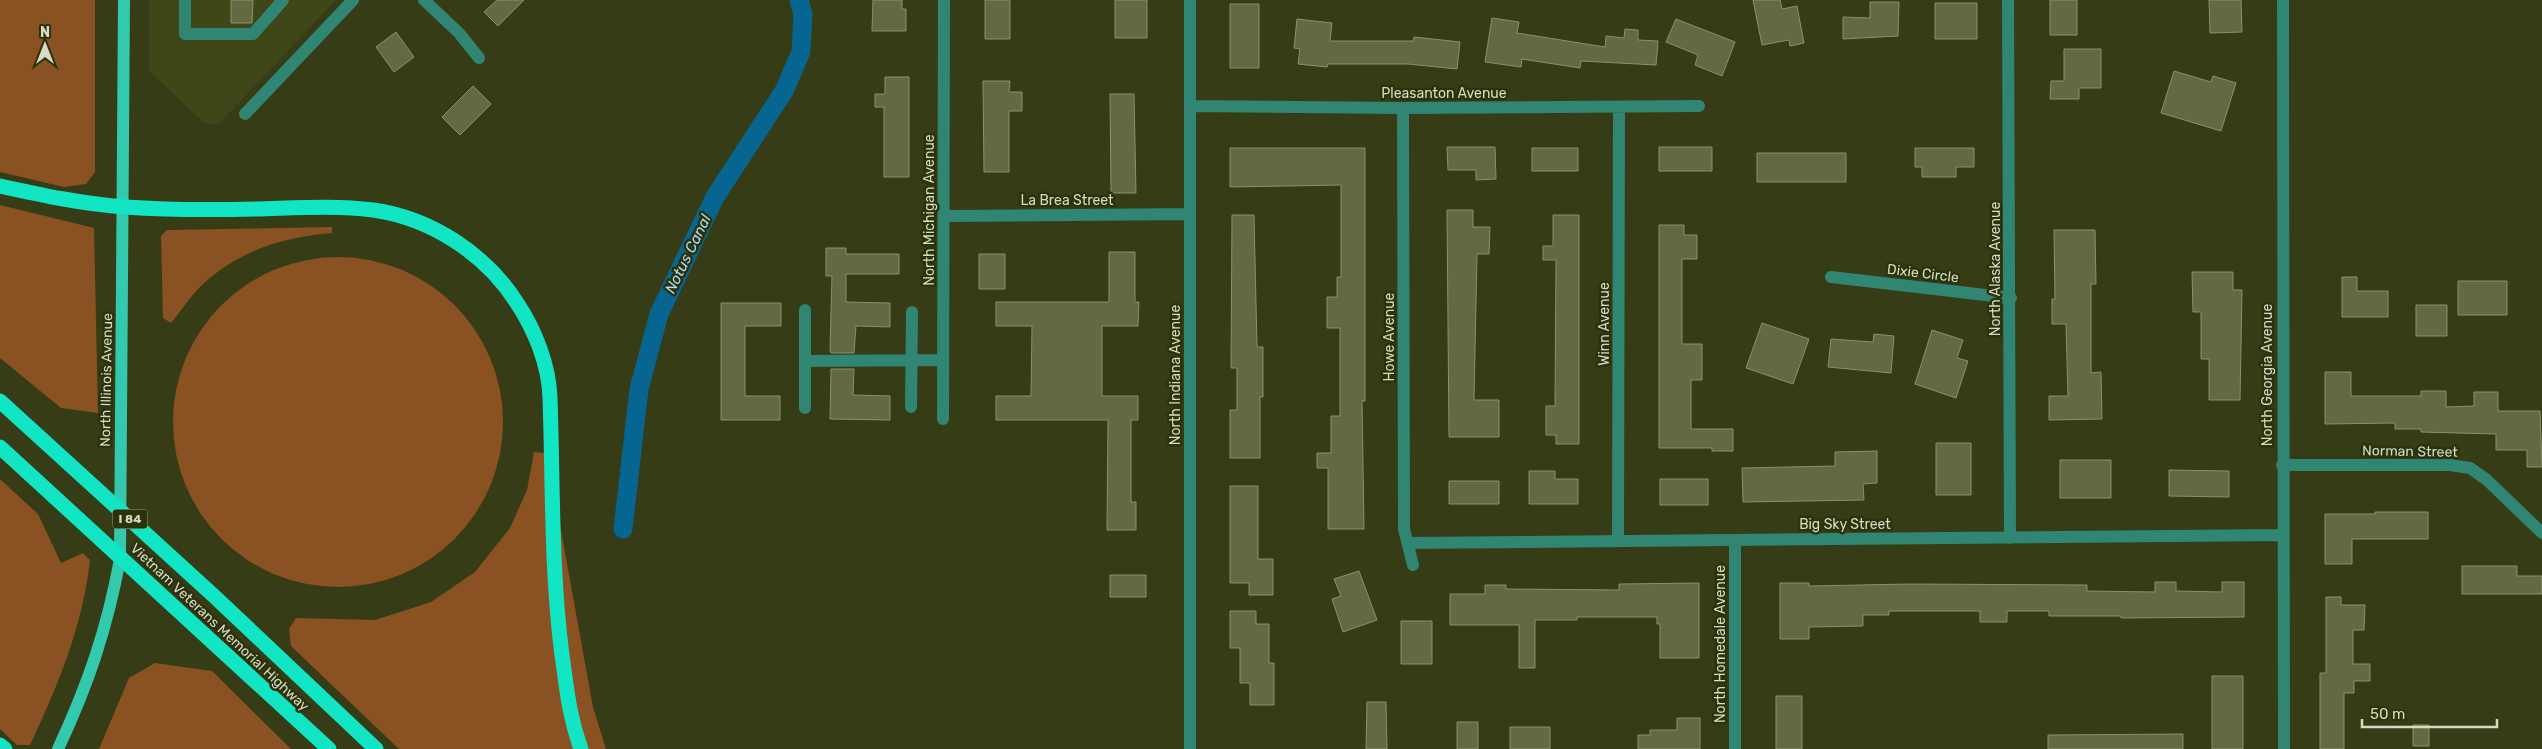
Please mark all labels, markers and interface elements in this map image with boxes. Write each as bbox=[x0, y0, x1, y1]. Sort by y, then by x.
north arrow bbox=[20, 20, 70, 70]
text: N bbox=[40, 24, 50, 41]
street label: Pleasanton Avenue bbox=[1381, 85, 1507, 102]
street label: North Michigan Avenue bbox=[921, 134, 938, 286]
street label: La Brea Street bbox=[1020, 192, 1114, 209]
street label: North Alaska Avenue bbox=[1987, 201, 2004, 336]
water label: Notus Canal bbox=[661, 211, 715, 296]
street label: Dixie Circle bbox=[1886, 261, 1960, 286]
street label: Winn Avenue bbox=[1596, 282, 1613, 366]
street label: Howe Avenue bbox=[1381, 292, 1398, 381]
street label: North Georgia Avenue bbox=[2259, 304, 2276, 446]
street label: North Indiana Avenue bbox=[1167, 305, 1184, 445]
street label: North Illinois Avenue bbox=[97, 313, 116, 447]
street label: Norman Street bbox=[2362, 442, 2458, 461]
road number: I 84 bbox=[112, 509, 148, 528]
street label: Big Sky Street bbox=[1799, 516, 1891, 533]
street label: Vietnam Veterans Memorial Highway bbox=[127, 540, 313, 715]
street label: North Homedale Avenue bbox=[1712, 565, 1729, 723]
scale bar bbox=[2362, 696, 2497, 728]
text: 50 m bbox=[2370, 705, 2405, 723]

